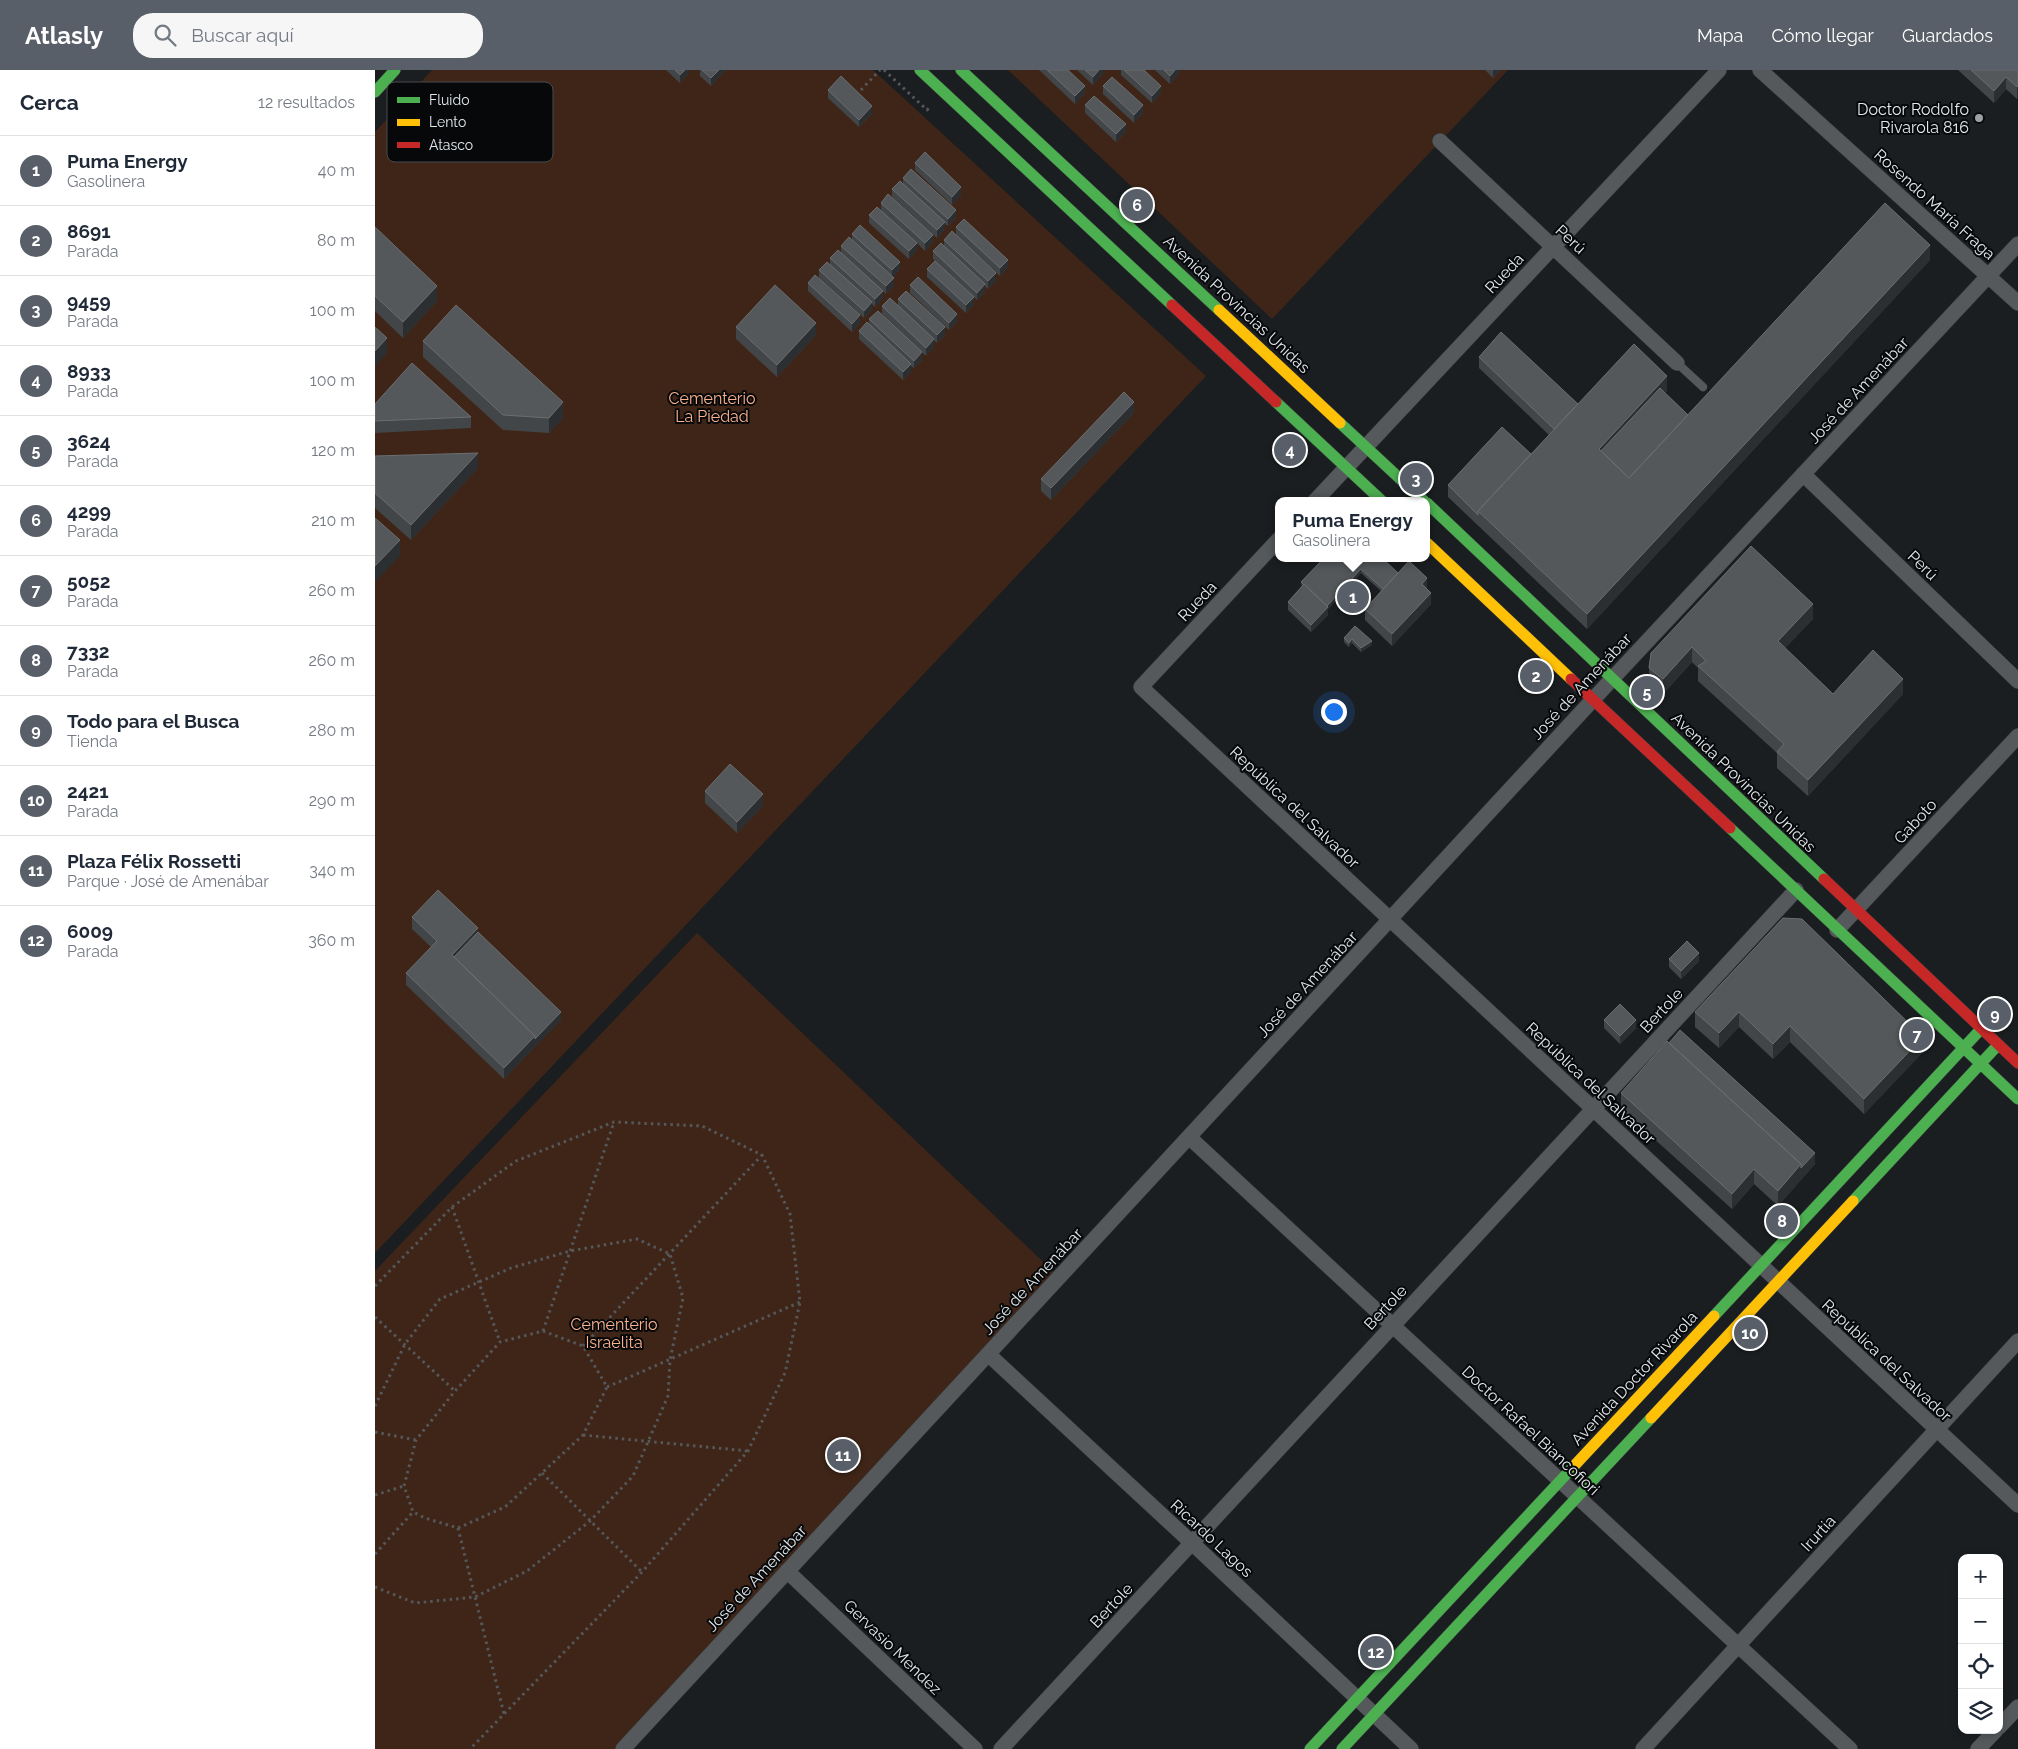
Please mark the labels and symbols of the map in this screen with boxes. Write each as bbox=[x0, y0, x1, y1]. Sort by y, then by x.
legend bbox=[387, 82, 553, 162]
text: Fluido bbox=[429, 92, 469, 108]
place label: Doctor Rodolfo Rivarola 816 bbox=[1857, 100, 1969, 137]
marker: Doctor Rodolfo Rivarola 816 bbox=[1973, 112, 1985, 124]
text: Lento bbox=[429, 114, 466, 130]
text: Atasco bbox=[429, 137, 473, 153]
street label: Rosendo María Fraga bbox=[1870, 145, 1999, 264]
pin: 6 bbox=[1121, 186, 1153, 224]
street label: Perú bbox=[1552, 221, 1590, 258]
street label: Avenida Provincias Unidas bbox=[1159, 231, 1314, 377]
street label: Rueda bbox=[1481, 249, 1528, 297]
street label: José de Amenábar bbox=[1804, 333, 1913, 447]
park label: Cementerio La Piedad bbox=[669, 389, 755, 426]
pin: 4 bbox=[1274, 431, 1306, 469]
pin: 3 bbox=[1400, 460, 1432, 498]
street label: Perú bbox=[1904, 547, 1942, 584]
street label: Rueda bbox=[1174, 577, 1221, 625]
pin: 1 bbox=[1337, 578, 1369, 616]
street label: José de Amenábar bbox=[1527, 629, 1636, 743]
pin: 2 bbox=[1520, 657, 1552, 695]
pin: 5 bbox=[1631, 673, 1663, 711]
your location bbox=[1321, 699, 1347, 725]
street label: Avenida Provincias Unidas bbox=[1667, 708, 1820, 857]
street label: República del Salvador bbox=[1226, 742, 1364, 873]
street label: Gaboto bbox=[1890, 795, 1941, 848]
street label: José de Amenábar bbox=[1253, 927, 1362, 1041]
street label: Bertole bbox=[1636, 984, 1687, 1037]
pin: 9 bbox=[1979, 995, 2011, 1033]
pin: 7 bbox=[1901, 1016, 1933, 1054]
street label: República del Salvador bbox=[1522, 1018, 1660, 1149]
pin: 8 bbox=[1766, 1202, 1798, 1240]
street label: José de Amenábar bbox=[978, 1224, 1087, 1338]
street label: Bertole bbox=[1360, 1281, 1411, 1334]
street label: República del Salvador bbox=[1818, 1295, 1956, 1426]
street label: Avenida Doctor Rivarola bbox=[1567, 1307, 1701, 1449]
pin: 10 bbox=[1734, 1314, 1766, 1352]
park label: Cementerio Israelita bbox=[571, 1315, 657, 1352]
street label: Doctor Rafael Biancofiori bbox=[1458, 1362, 1603, 1499]
pin: 11 bbox=[827, 1436, 859, 1474]
street label: Ricardo Lagos bbox=[1167, 1495, 1257, 1581]
street label: Irurtia bbox=[1797, 1511, 1840, 1555]
street label: José de Amenábar bbox=[702, 1521, 811, 1635]
street label: Bertole bbox=[1086, 1579, 1137, 1632]
street label: Gervasio Mendez bbox=[840, 1596, 945, 1699]
pin: 12 bbox=[1360, 1633, 1392, 1671]

